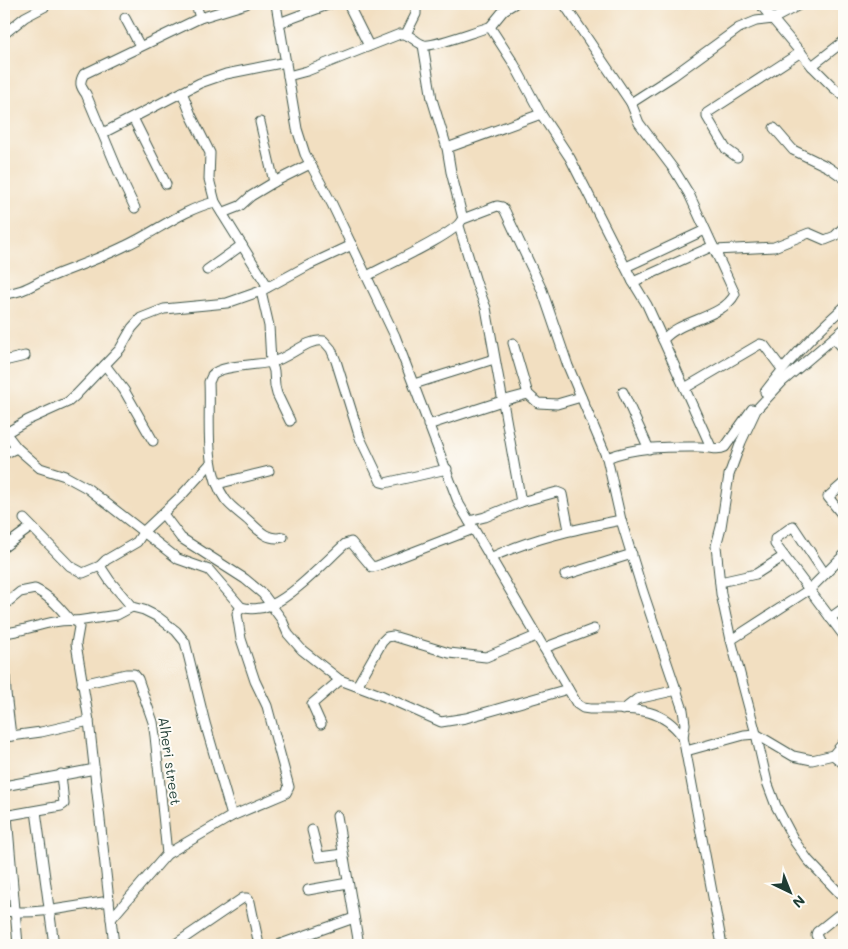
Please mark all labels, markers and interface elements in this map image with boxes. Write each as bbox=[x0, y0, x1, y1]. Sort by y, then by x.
street label: Alheri street bbox=[154, 716, 186, 806]
north arrow bbox=[766, 866, 816, 916]
text: N bbox=[789, 891, 810, 912]

